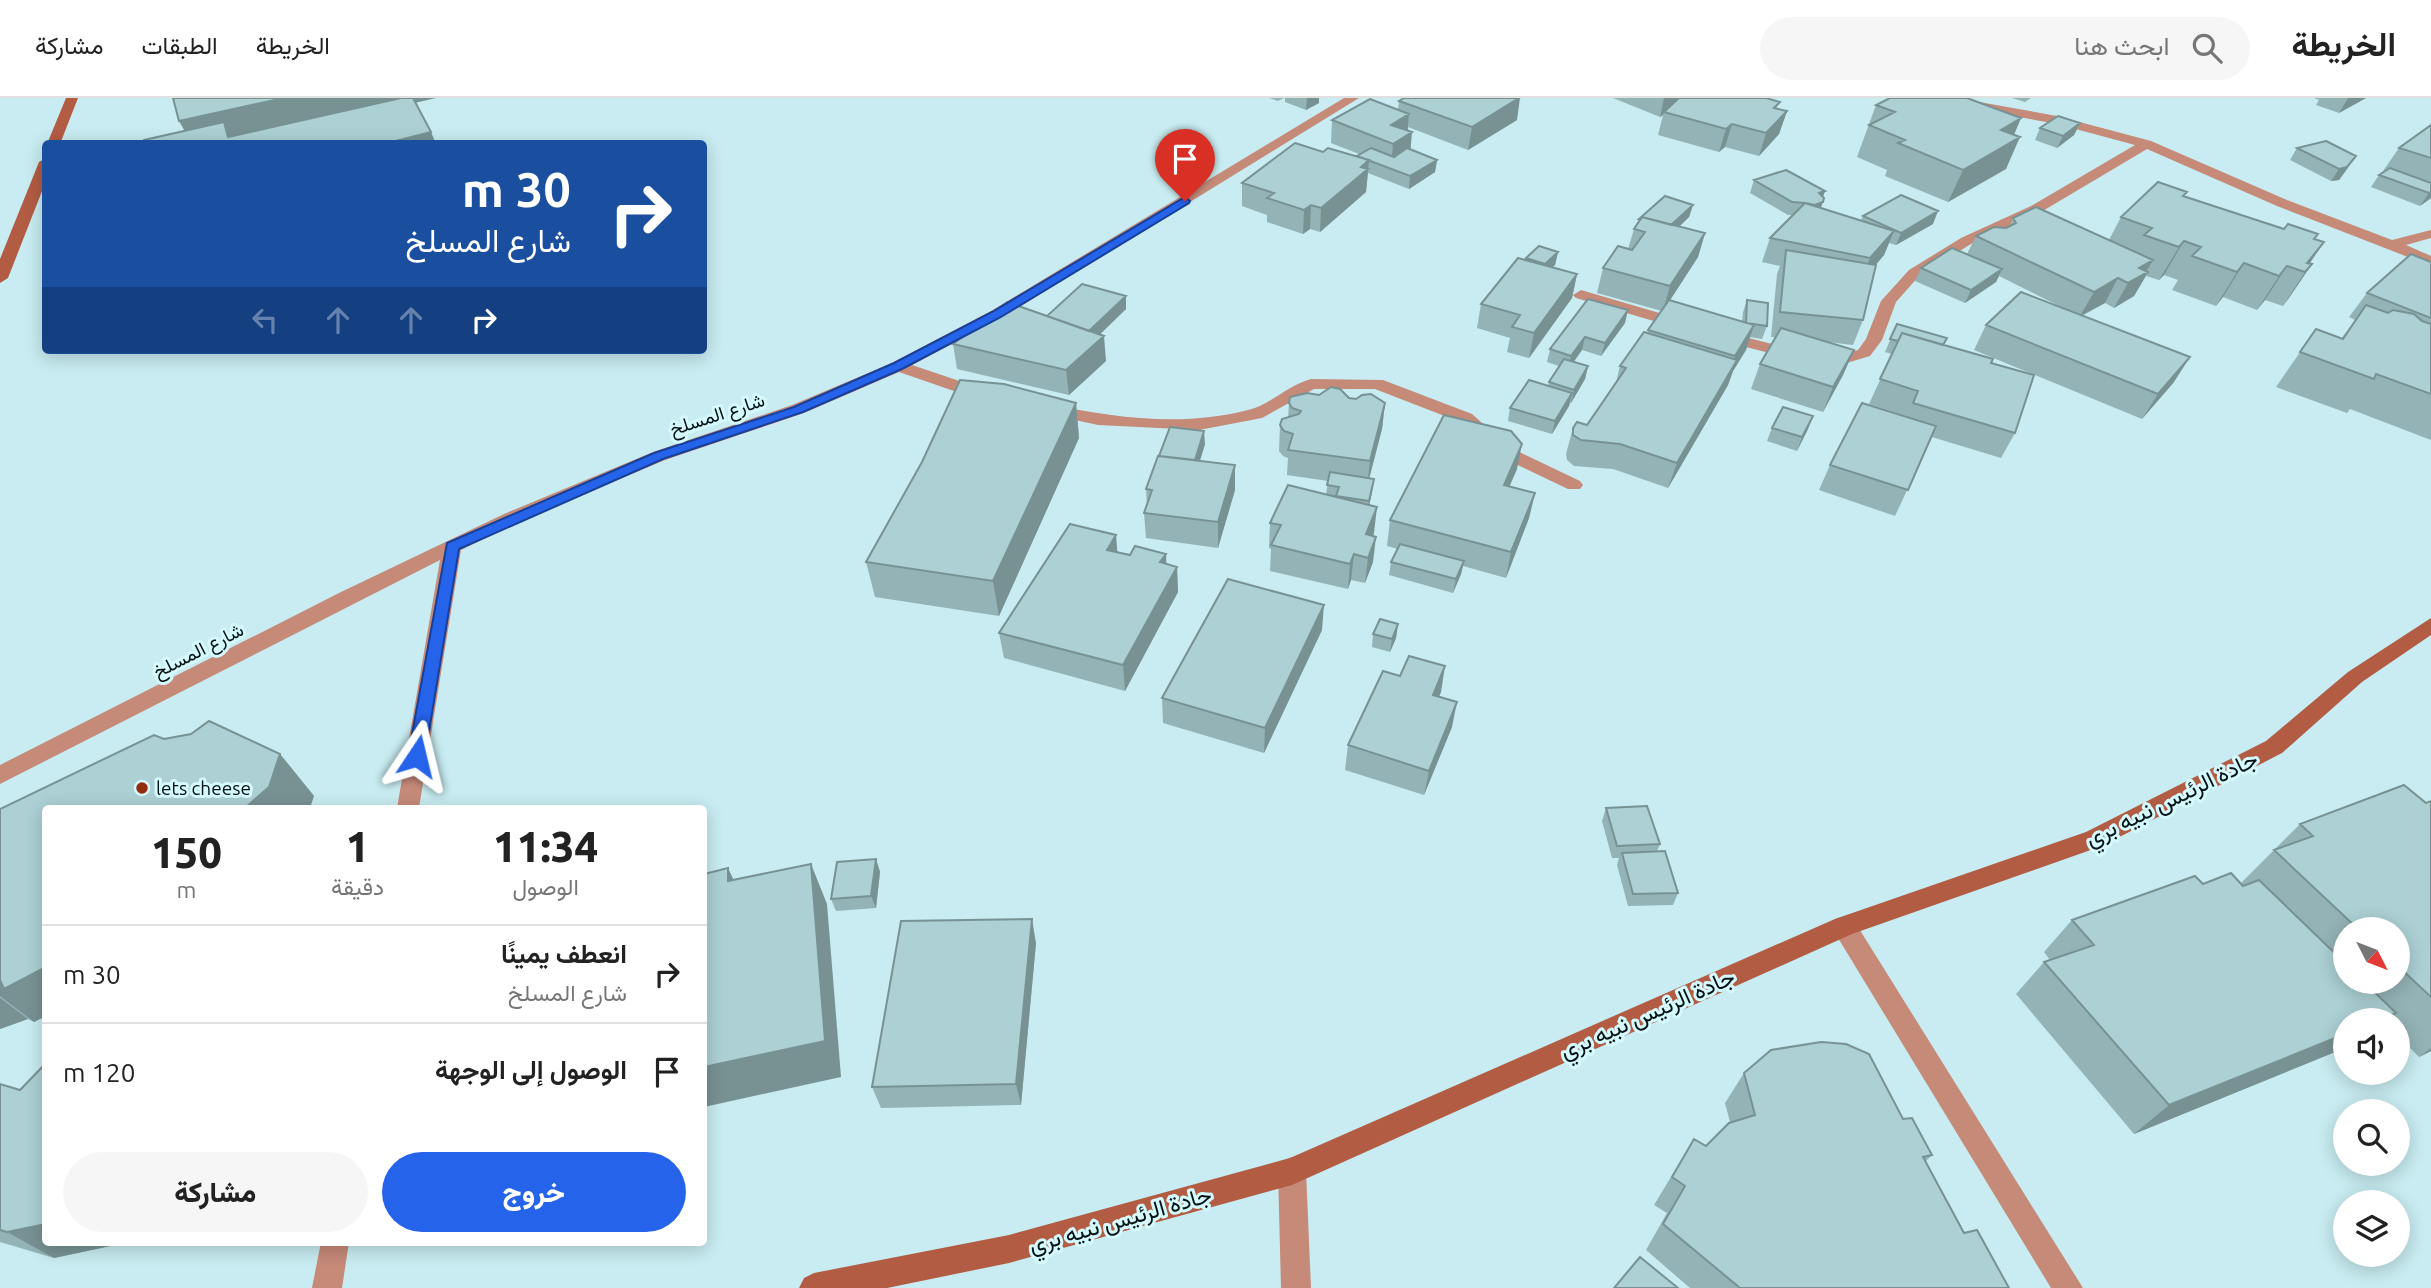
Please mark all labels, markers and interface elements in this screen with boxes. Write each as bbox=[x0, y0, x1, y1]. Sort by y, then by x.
search box bbox=[1760, 17, 2250, 80]
text: الخريطة bbox=[2292, 25, 2396, 62]
icon: search bbox=[2188, 29, 2226, 67]
text: ابحث هنا bbox=[2074, 31, 2170, 60]
text: مشاركة bbox=[35, 32, 103, 59]
text: الطبقات bbox=[141, 32, 218, 59]
text: الخريطة bbox=[256, 32, 330, 59]
pin bbox=[1155, 129, 1215, 201]
icon: arrive bbox=[1166, 140, 1204, 178]
text: 30 m bbox=[462, 161, 571, 216]
icon: right bbox=[595, 168, 686, 259]
text: شارع المسلخ bbox=[405, 222, 571, 258]
icon: left bbox=[246, 301, 284, 339]
icon: ahead bbox=[319, 301, 357, 339]
icon: ahead bbox=[392, 301, 430, 339]
icon: right bbox=[465, 301, 503, 339]
street label: شارع المسلخ bbox=[667, 388, 768, 443]
street label: شارع المسلخ bbox=[149, 618, 248, 685]
position arrow bbox=[380, 719, 454, 793]
street label: جادة الرئيس نبيه بري bbox=[2081, 745, 2264, 857]
place label: lets cheese bbox=[156, 777, 251, 799]
marker: lets cheese bbox=[134, 780, 150, 796]
text: 1 bbox=[346, 823, 369, 870]
text: 11:34 bbox=[493, 823, 598, 870]
text: 150 bbox=[151, 829, 222, 876]
text: دقيقة bbox=[331, 874, 384, 899]
text: الوصول bbox=[512, 874, 579, 899]
text: m bbox=[177, 877, 196, 902]
north arrow bbox=[2333, 917, 2410, 994]
map controls bbox=[2333, 917, 2410, 1267]
text: انعطف يمينًا bbox=[501, 939, 627, 968]
icon: right bbox=[648, 955, 686, 993]
text: 30 m bbox=[63, 960, 121, 989]
street label: جادة الرئيس نبيه بري bbox=[1556, 963, 1741, 1069]
text: شارع المسلخ bbox=[508, 980, 627, 1005]
button: sound bbox=[2333, 1008, 2410, 1085]
icon: arrive bbox=[648, 1053, 686, 1091]
text: الوصول إلى الوجهة bbox=[435, 1055, 627, 1084]
text: 120 m bbox=[63, 1058, 135, 1087]
button: search bbox=[2333, 1099, 2410, 1176]
button: مشاركة bbox=[63, 1152, 368, 1232]
button: خروج bbox=[382, 1152, 686, 1232]
street label: جادة الرئيس نبيه بري bbox=[1026, 1181, 1216, 1264]
button: layers bbox=[2333, 1190, 2410, 1267]

